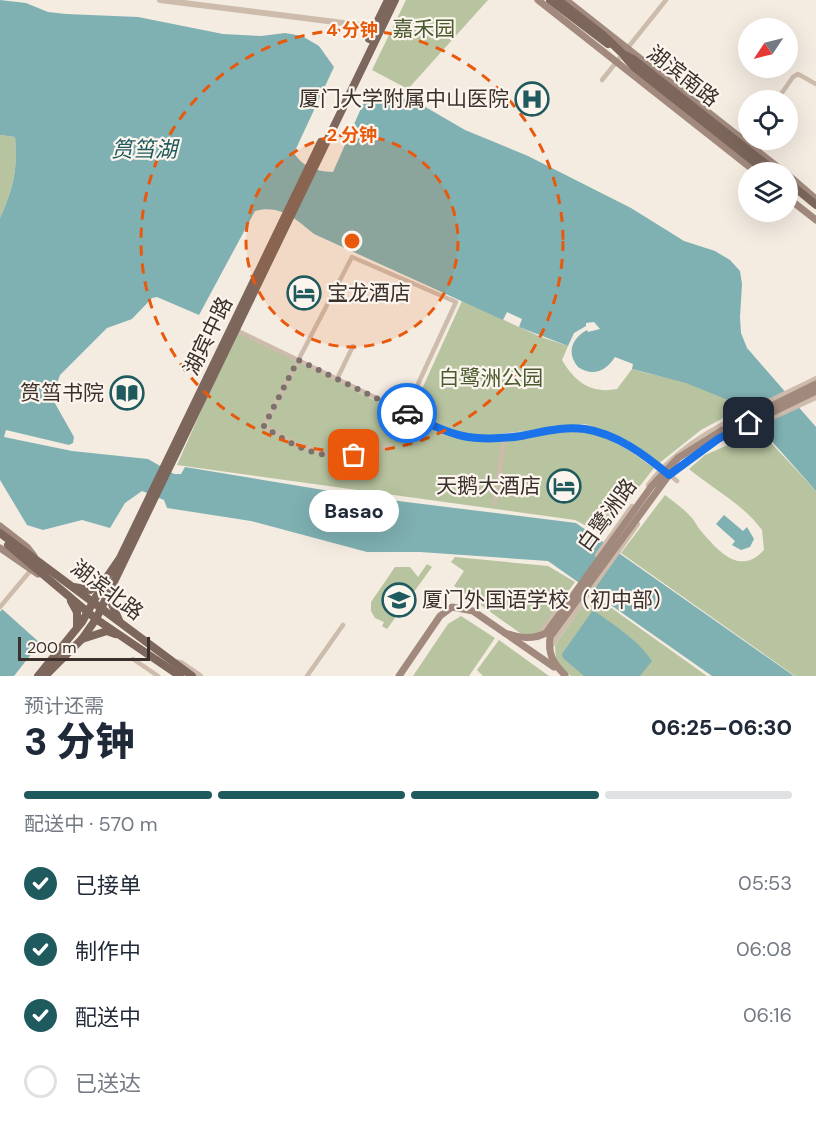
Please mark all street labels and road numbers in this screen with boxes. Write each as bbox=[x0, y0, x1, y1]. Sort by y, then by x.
street label: 湖滨南路 bbox=[641, 39, 725, 113]
street label: 湖宾中路 bbox=[177, 292, 239, 380]
street label: 白鹭洲路 bbox=[571, 473, 643, 557]
street label: 湖滨北路 bbox=[65, 554, 149, 626]

